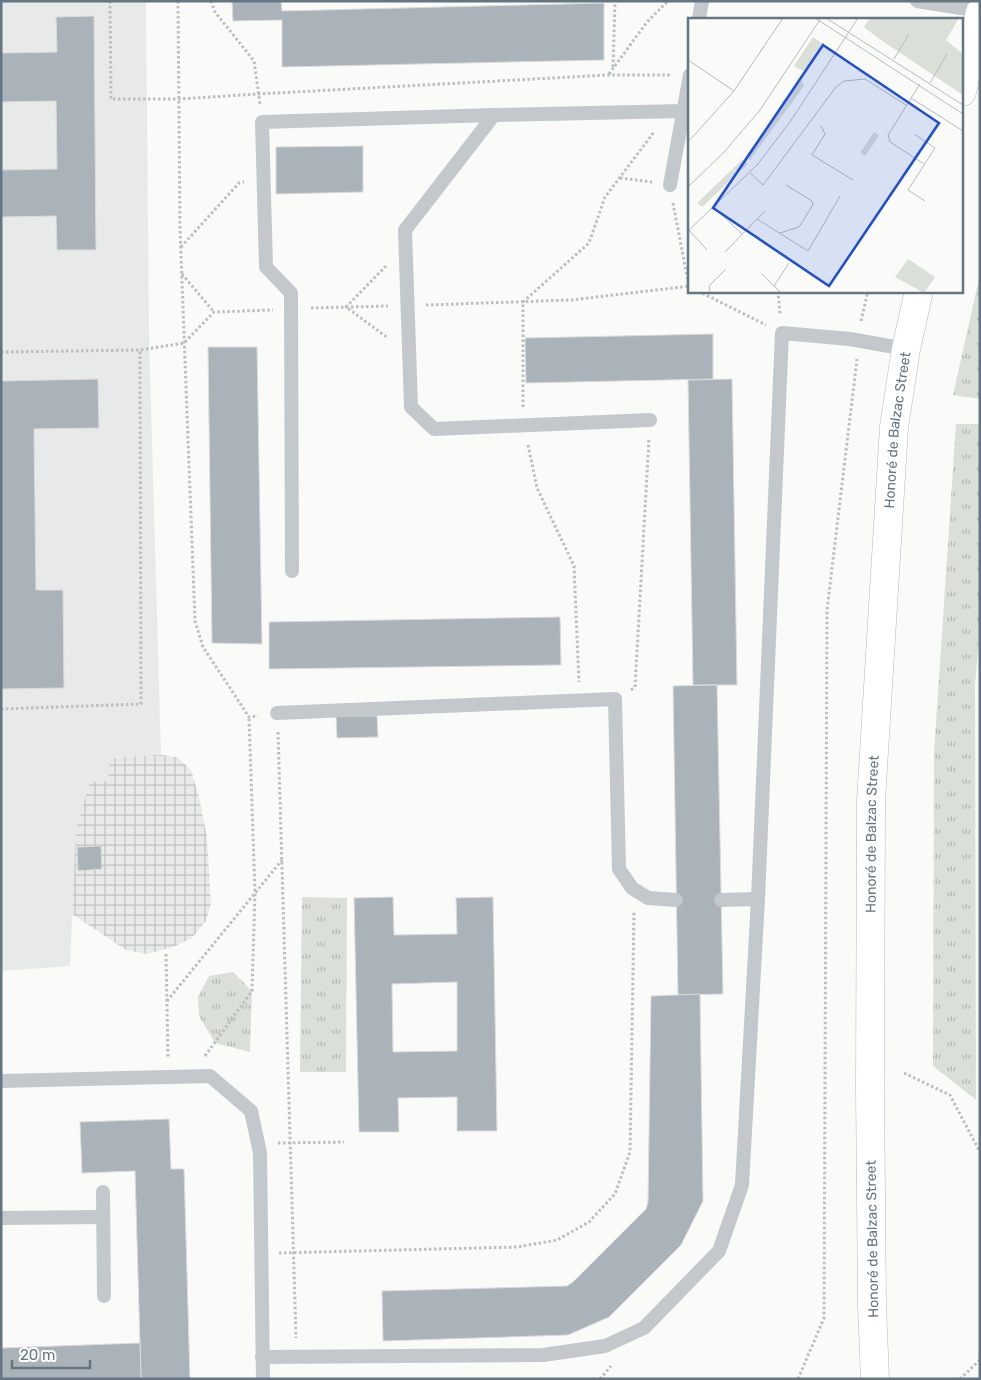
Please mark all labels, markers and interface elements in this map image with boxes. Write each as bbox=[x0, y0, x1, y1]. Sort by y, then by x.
inset map bbox=[688, 18, 964, 292]
street label: Honoré de Balzac Street bbox=[881, 350, 915, 509]
street label: Honoré de Balzac Street bbox=[863, 754, 883, 913]
street label: Honoré de Balzac Street bbox=[863, 1160, 882, 1318]
scale bar bbox=[12, 1338, 90, 1370]
text: 20 m bbox=[20, 1346, 55, 1364]

